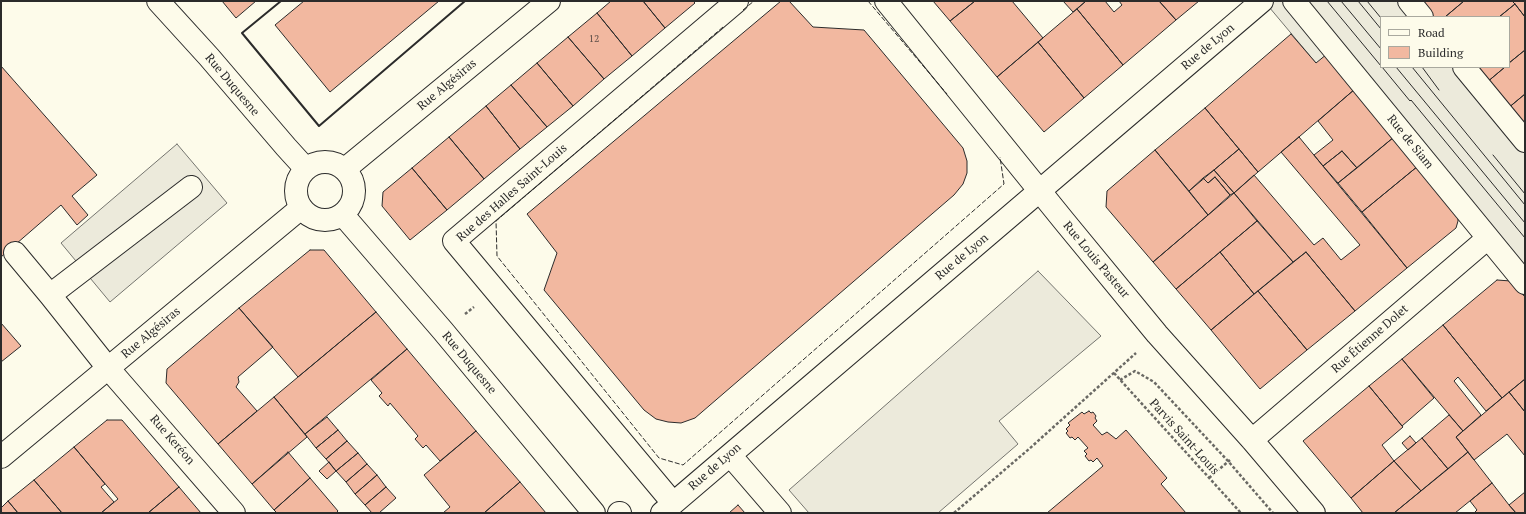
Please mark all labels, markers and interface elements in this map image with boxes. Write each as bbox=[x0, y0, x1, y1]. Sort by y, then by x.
legend bbox=[1380, 16, 1510, 68]
street label: Rue de Lyon bbox=[1179, 21, 1237, 73]
text: Road bbox=[1418, 25, 1445, 40]
house number: 12 bbox=[589, 33, 599, 45]
text: Building bbox=[1418, 45, 1463, 60]
street label: Rue Duquesne bbox=[202, 51, 262, 119]
street label: Rue Algésiras bbox=[415, 56, 479, 114]
street label: Rue de Siam bbox=[1384, 112, 1436, 172]
street label: Rue des Halles Saint-Louis bbox=[454, 141, 570, 245]
street label: Rue Louis Pasteur bbox=[1060, 219, 1132, 301]
street label: Rue de Lyon bbox=[933, 231, 991, 283]
street label: Rue Étienne Dolet bbox=[1329, 302, 1411, 376]
street label: Rue Algésiras bbox=[119, 304, 183, 362]
street label: Rue Duquesne bbox=[439, 329, 499, 397]
street label: Parvis Saint-Louis bbox=[1146, 396, 1222, 478]
street label: Rue Keréon bbox=[147, 412, 197, 468]
street label: Rue de Lyon bbox=[686, 440, 744, 494]

